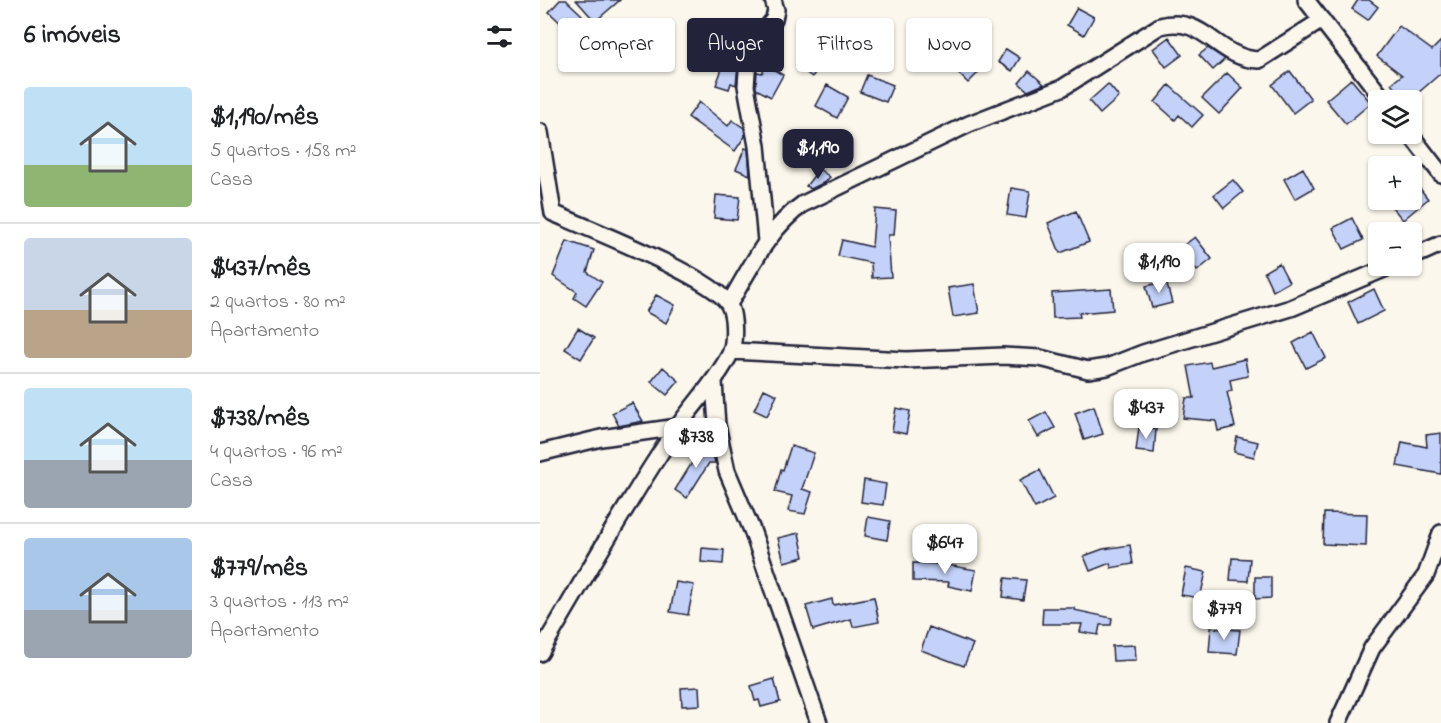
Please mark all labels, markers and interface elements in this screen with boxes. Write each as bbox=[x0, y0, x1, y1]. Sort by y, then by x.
text: 6 imóveis bbox=[24, 17, 121, 55]
chip: Comprar bbox=[558, 18, 675, 72]
chip: Alugar bbox=[687, 18, 784, 72]
chip: Filtros bbox=[796, 18, 894, 72]
chip: Novo bbox=[906, 18, 992, 72]
icon: filters bbox=[483, 20, 516, 53]
map controls bbox=[1368, 90, 1422, 276]
button: layers bbox=[1368, 90, 1422, 144]
text: $1,190/mês bbox=[210, 99, 319, 137]
icon: home bbox=[72, 111, 144, 183]
pin: $1,190 bbox=[769, 129, 867, 180]
text: $1,190 bbox=[797, 134, 839, 163]
text: 5 quartos · 158 m² bbox=[210, 137, 356, 166]
button: + bbox=[1368, 156, 1422, 210]
text: Casa bbox=[210, 166, 253, 195]
button: − bbox=[1368, 222, 1422, 276]
pin: $1,190 bbox=[1110, 243, 1208, 294]
text: $1,190 bbox=[1138, 248, 1180, 277]
text: $437/mês bbox=[210, 250, 311, 288]
icon: home bbox=[72, 262, 144, 334]
text: 2 quartos · 80 m² bbox=[210, 288, 346, 317]
text: Apartamento bbox=[210, 317, 319, 346]
pin: $437 bbox=[1110, 389, 1182, 440]
text: $437 bbox=[1128, 394, 1164, 423]
text: $738/mês bbox=[210, 400, 310, 438]
icon: home bbox=[72, 412, 144, 484]
pin: $738 bbox=[660, 418, 732, 469]
text: $738 bbox=[678, 423, 714, 452]
text: 4 quartos · 96 m² bbox=[210, 438, 343, 467]
text: Casa bbox=[210, 467, 253, 496]
pin: $647 bbox=[909, 524, 981, 575]
text: $647 bbox=[926, 529, 964, 558]
text: $779/mês bbox=[210, 550, 308, 588]
icon: home bbox=[72, 562, 144, 634]
text: 3 quartos · 113 m² bbox=[210, 588, 349, 617]
pin: $779 bbox=[1188, 590, 1260, 641]
text: $779 bbox=[1207, 595, 1241, 624]
text: Apartamento bbox=[210, 617, 319, 646]

